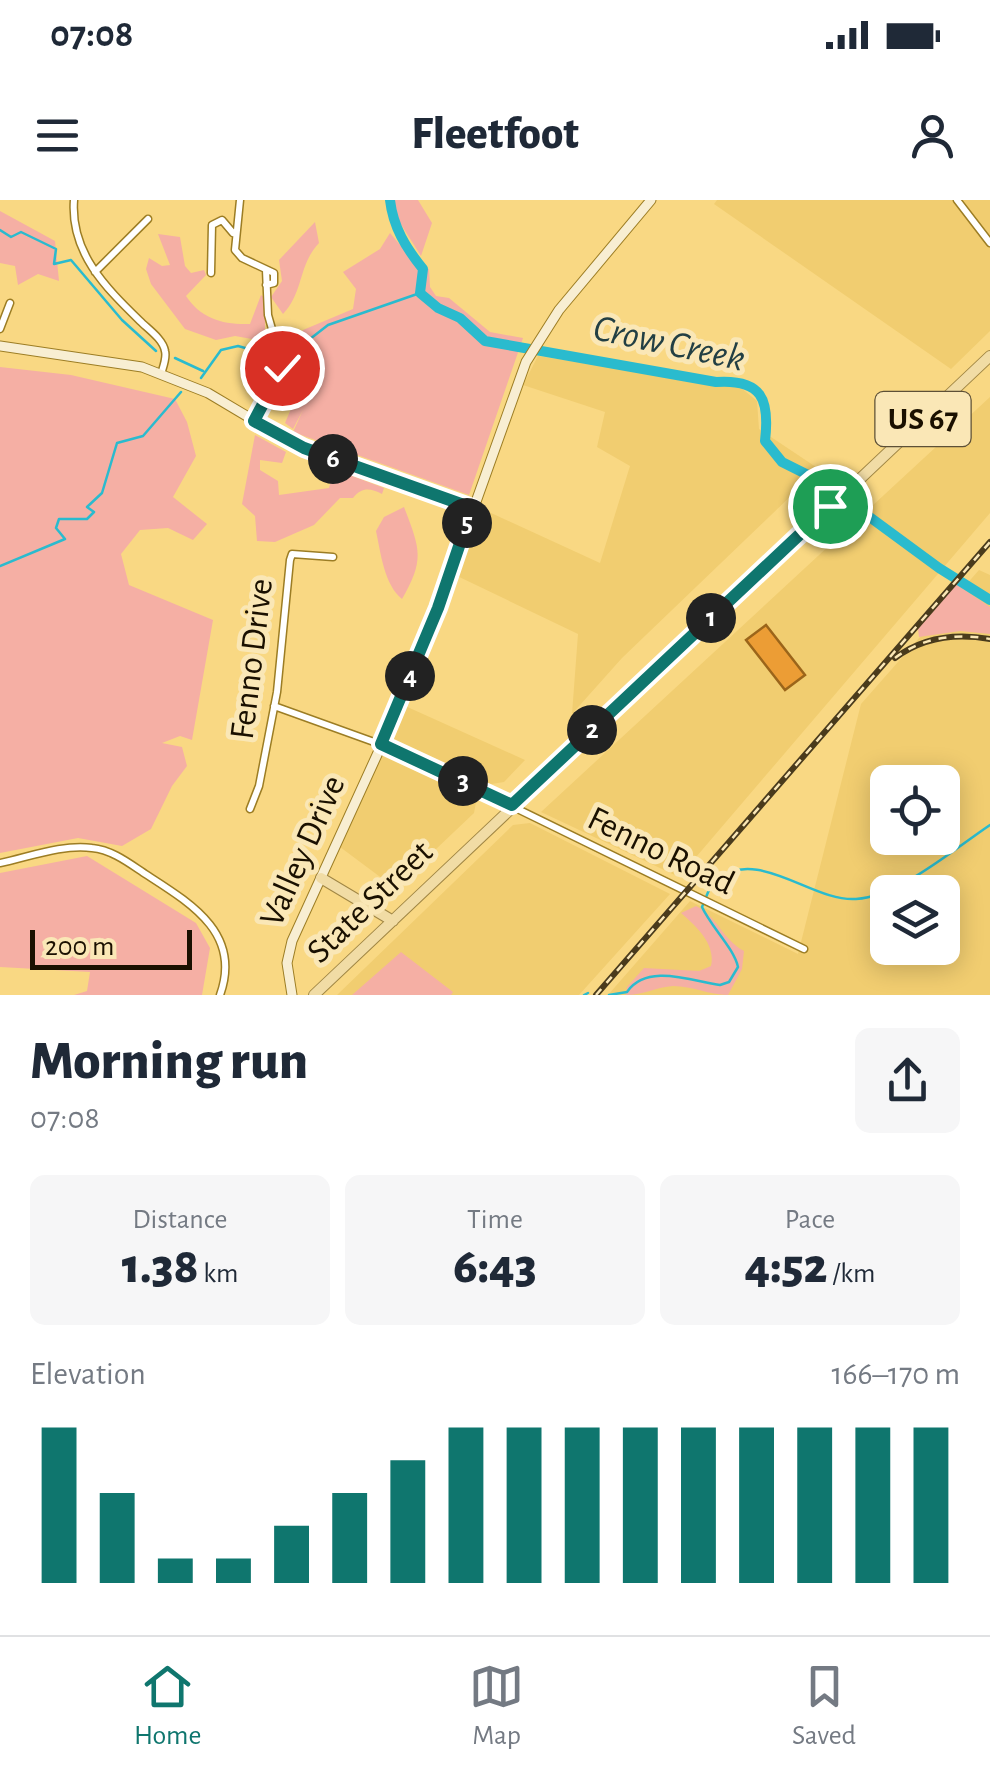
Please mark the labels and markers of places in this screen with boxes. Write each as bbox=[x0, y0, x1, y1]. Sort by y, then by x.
pin bbox=[240, 326, 325, 411]
pin: 6 bbox=[308, 434, 358, 484]
pin bbox=[788, 464, 873, 549]
pin: 5 bbox=[442, 498, 492, 548]
pin: 1 bbox=[686, 593, 736, 643]
pin: 4 bbox=[385, 651, 435, 701]
pin: 2 bbox=[567, 705, 617, 755]
pin: 3 bbox=[438, 756, 488, 806]

